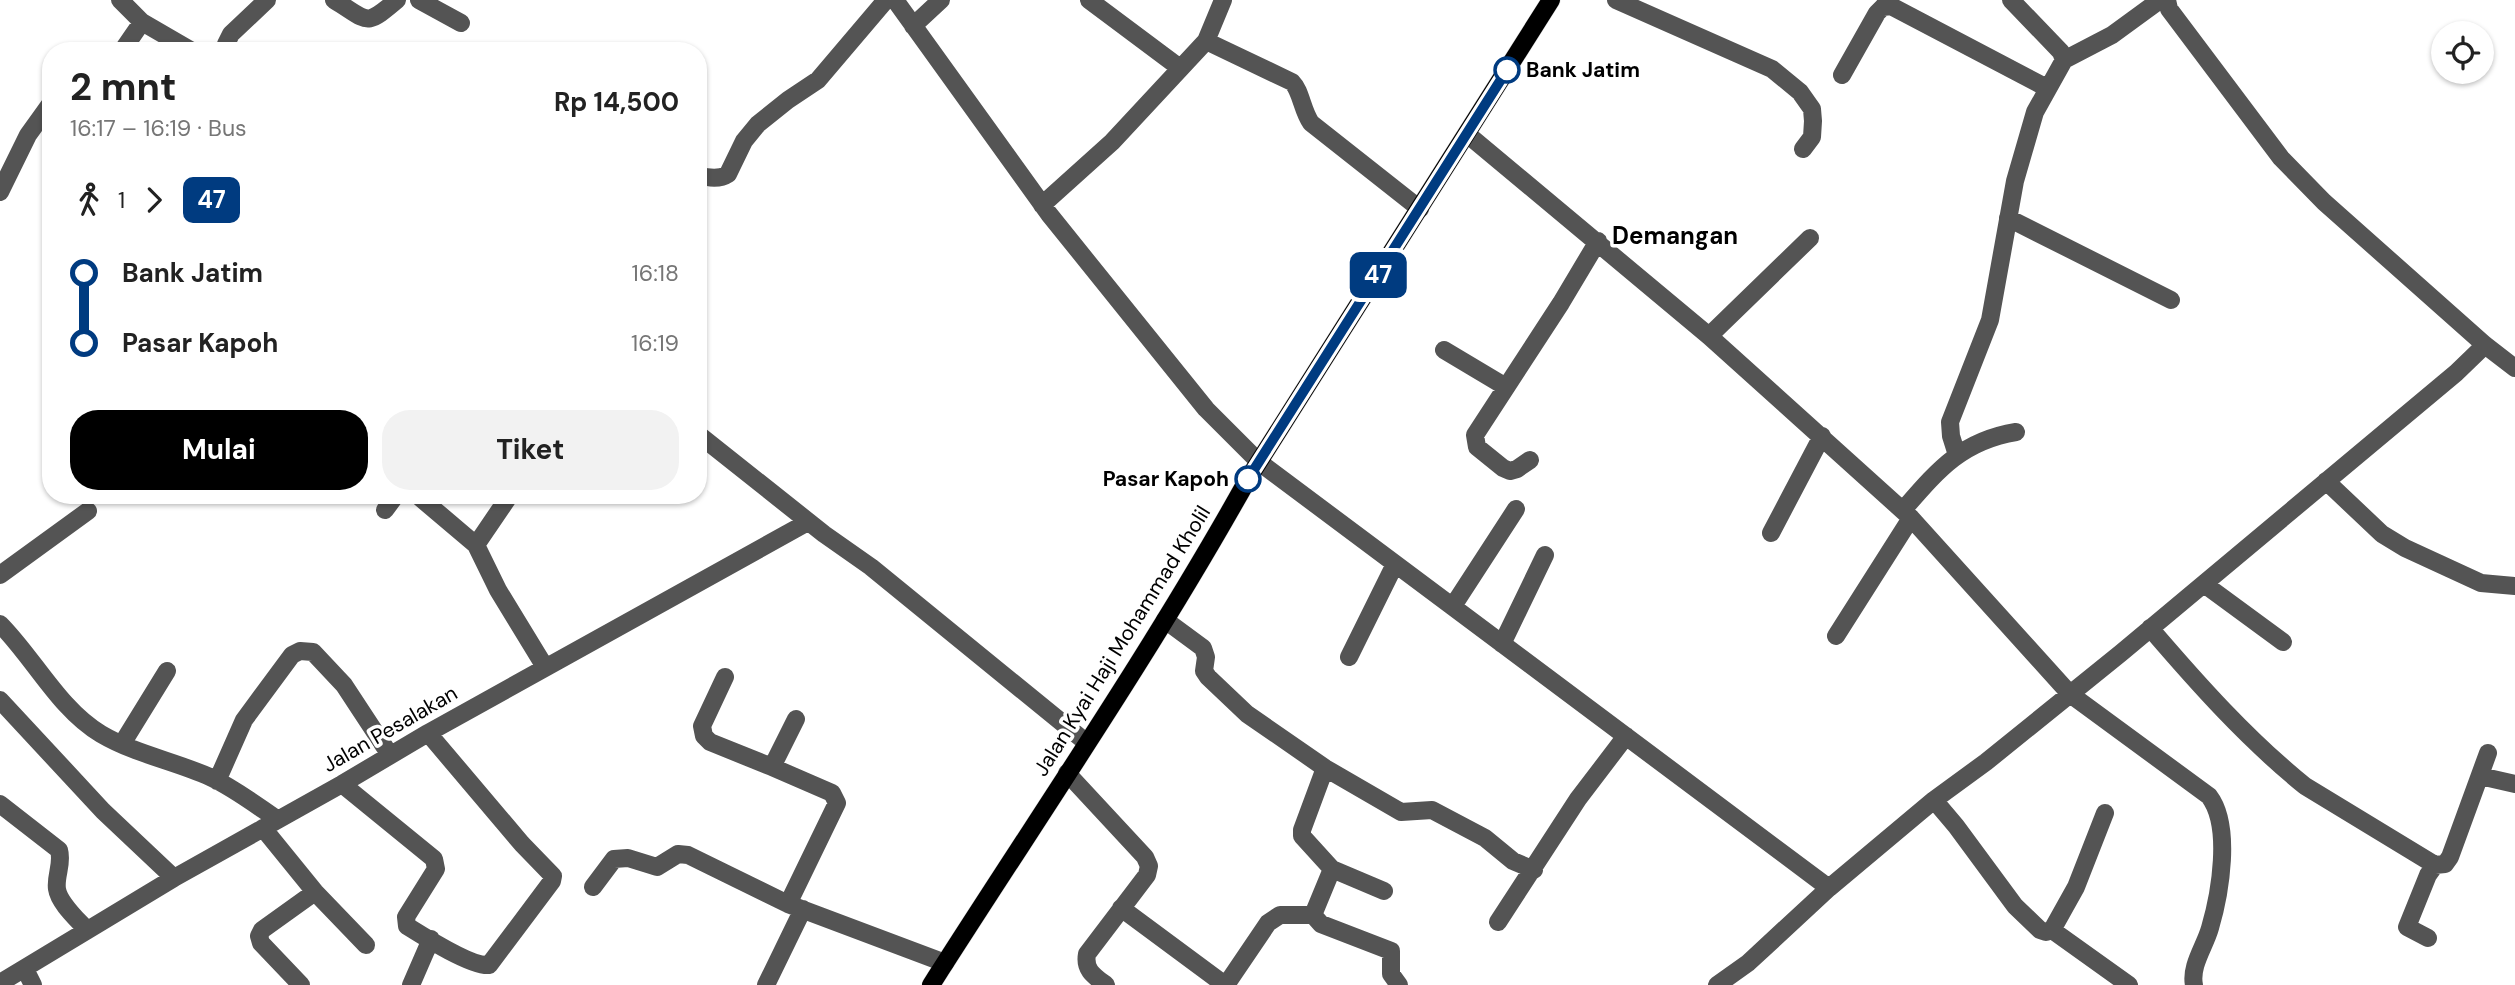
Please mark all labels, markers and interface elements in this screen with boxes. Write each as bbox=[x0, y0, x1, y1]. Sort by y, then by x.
map controls bbox=[2431, 21, 2494, 84]
button: locate bbox=[2431, 21, 2494, 84]
place label: Bank Jatim bbox=[1526, 56, 1640, 84]
marker: Bank Jatim bbox=[1494, 57, 1520, 83]
text: 2 mnt bbox=[70, 62, 177, 112]
text: Rp 14,500 bbox=[554, 85, 679, 119]
text: 16:17 – 16:19 · Bus bbox=[70, 113, 247, 143]
icon: walk bbox=[70, 181, 108, 219]
icon: forward bbox=[135, 181, 173, 219]
text: 47 bbox=[197, 184, 226, 215]
text: 1 bbox=[118, 185, 125, 215]
district label: Demangan bbox=[1612, 220, 1738, 251]
line badge: 47 bbox=[1346, 252, 1410, 298]
text: Bank Jatim bbox=[122, 256, 263, 290]
text: 16:18 bbox=[632, 258, 679, 288]
text: 47 bbox=[1364, 259, 1392, 290]
text: Pasar Kapoh bbox=[122, 326, 278, 360]
text: 16:19 bbox=[631, 328, 679, 358]
button: Mulai bbox=[70, 410, 368, 490]
button: Tiket bbox=[382, 410, 679, 490]
place label: Pasar Kapoh bbox=[1103, 465, 1229, 493]
marker: Pasar Kapoh bbox=[1235, 466, 1261, 492]
street label: Jalan Kyai Haji Mohammad Kholil bbox=[1027, 501, 1217, 781]
street label: Jalan Pesalakan bbox=[318, 679, 462, 779]

